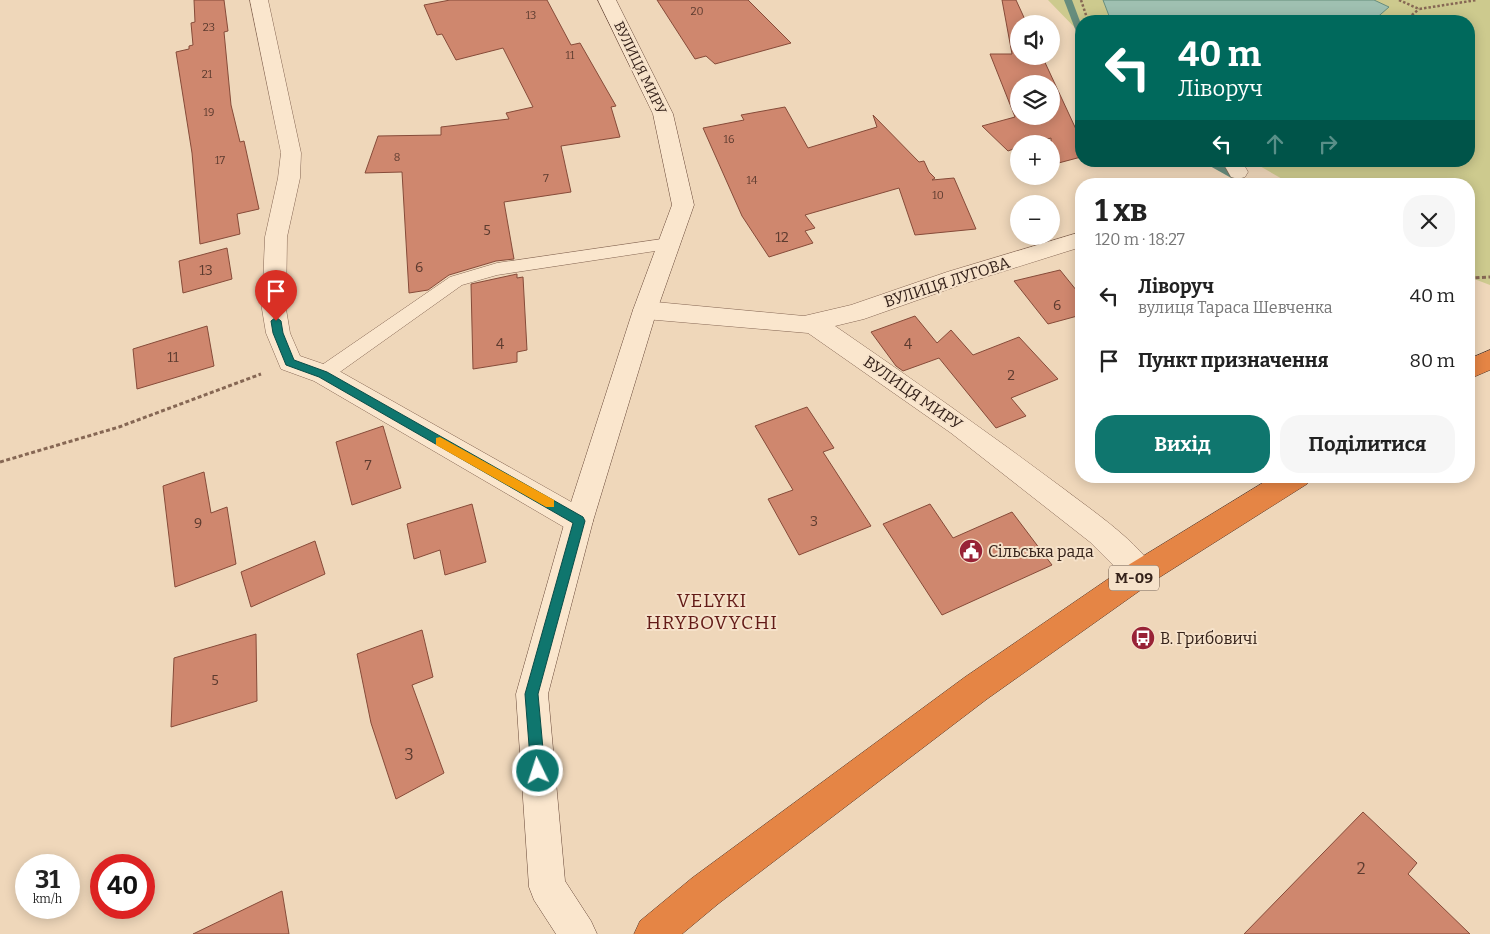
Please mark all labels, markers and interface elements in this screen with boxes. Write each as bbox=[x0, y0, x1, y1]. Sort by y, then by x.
house number: 20 bbox=[690, 5, 704, 18]
house number: 13 bbox=[526, 9, 536, 22]
map controls bbox=[1010, 15, 1060, 245]
button: sound bbox=[1010, 15, 1060, 65]
street label: ВУЛИЦЯ МИРУ bbox=[610, 19, 670, 118]
house number: 23 bbox=[203, 21, 215, 34]
text: 40 m bbox=[1178, 33, 1261, 75]
icon: left bbox=[1095, 35, 1160, 100]
house number: 11 bbox=[566, 49, 575, 62]
house number: 21 bbox=[202, 68, 213, 81]
button: layers bbox=[1010, 75, 1060, 125]
text: Ліворуч bbox=[1178, 75, 1263, 102]
house number: 19 bbox=[204, 106, 214, 119]
icon: left bbox=[1208, 130, 1236, 158]
icon: ahead bbox=[1261, 130, 1289, 158]
icon: right bbox=[1314, 130, 1342, 158]
house number: 16 bbox=[724, 133, 734, 146]
button: + bbox=[1010, 135, 1060, 185]
house number: 8 bbox=[394, 151, 400, 164]
house number: 17 bbox=[215, 154, 225, 167]
house number: 7 bbox=[543, 172, 549, 185]
house number: 14 bbox=[747, 174, 758, 187]
house number: 10 bbox=[932, 189, 944, 202]
text: 1 хв bbox=[1095, 193, 1147, 229]
button: − bbox=[1010, 195, 1060, 245]
button: close bbox=[1403, 195, 1455, 247]
house number: 5 bbox=[483, 222, 491, 239]
house number: 12 bbox=[775, 229, 789, 246]
text: 120 m · 18:27 bbox=[1095, 230, 1185, 249]
street label: ВУЛИЦЯ ЛУГОВА bbox=[882, 253, 1013, 311]
house number: 6 bbox=[415, 259, 423, 276]
house number: 13 bbox=[199, 262, 213, 279]
pin bbox=[255, 270, 297, 321]
text: Ліворуч bbox=[1138, 275, 1214, 298]
icon: arrive bbox=[262, 277, 290, 305]
icon: left bbox=[1095, 282, 1123, 310]
text: 40 m bbox=[1410, 284, 1455, 307]
house number: 6 bbox=[1053, 297, 1061, 314]
text: вулиця Тараса Шевченка bbox=[1138, 298, 1333, 317]
house number: 4 bbox=[496, 336, 504, 353]
house number: 4 bbox=[904, 336, 912, 353]
icon: arrive bbox=[1095, 347, 1123, 375]
house number: 11 bbox=[167, 349, 179, 366]
text: Пункт призначення bbox=[1138, 349, 1329, 372]
text: 80 m bbox=[1409, 349, 1455, 372]
street label: ВУЛИЦЯ МИРУ bbox=[860, 352, 966, 434]
house number: 2 bbox=[1007, 367, 1015, 384]
button: Вихід bbox=[1095, 415, 1270, 473]
button: Поділитися bbox=[1280, 415, 1455, 473]
house number: 7 bbox=[364, 457, 372, 474]
house number: 3 bbox=[810, 513, 818, 530]
house number: 9 bbox=[194, 515, 202, 532]
public building icon: Сільська рада bbox=[958, 538, 984, 564]
place label: Сільська рада bbox=[988, 542, 1094, 561]
road number: М-09 bbox=[1109, 566, 1159, 590]
district label: VELYKI HRYBOVYCHI bbox=[646, 589, 778, 634]
bus stop icon: В. Грибовичі bbox=[1130, 625, 1156, 651]
place label: В. Грибовичі bbox=[1160, 629, 1257, 648]
house number: 5 bbox=[211, 672, 219, 689]
position arrow bbox=[511, 744, 563, 796]
house number: 3 bbox=[404, 745, 414, 764]
speed limit sign: 40 bbox=[90, 854, 155, 919]
house number: 2 bbox=[1357, 859, 1365, 878]
text: 31 bbox=[35, 865, 60, 895]
text: km/h bbox=[33, 892, 62, 906]

